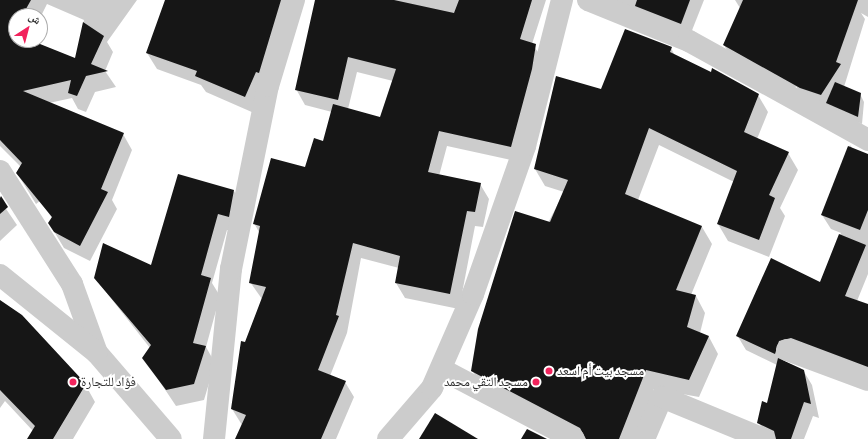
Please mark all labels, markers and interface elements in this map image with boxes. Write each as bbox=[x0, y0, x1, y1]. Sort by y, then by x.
north arrow bbox=[8, 8, 48, 48]
text: ش bbox=[26, 10, 43, 27]
place label: مسجد بيت أم اسعد bbox=[557, 363, 644, 379]
marker: مسجد بيت أم اسعد bbox=[544, 366, 554, 376]
place label: فؤاد للتجارة bbox=[81, 374, 136, 390]
place label: مسجد التقي محمد bbox=[444, 374, 528, 390]
marker: فؤاد للتجارة bbox=[68, 377, 78, 387]
marker: مسجد التقي محمد bbox=[531, 377, 541, 387]

